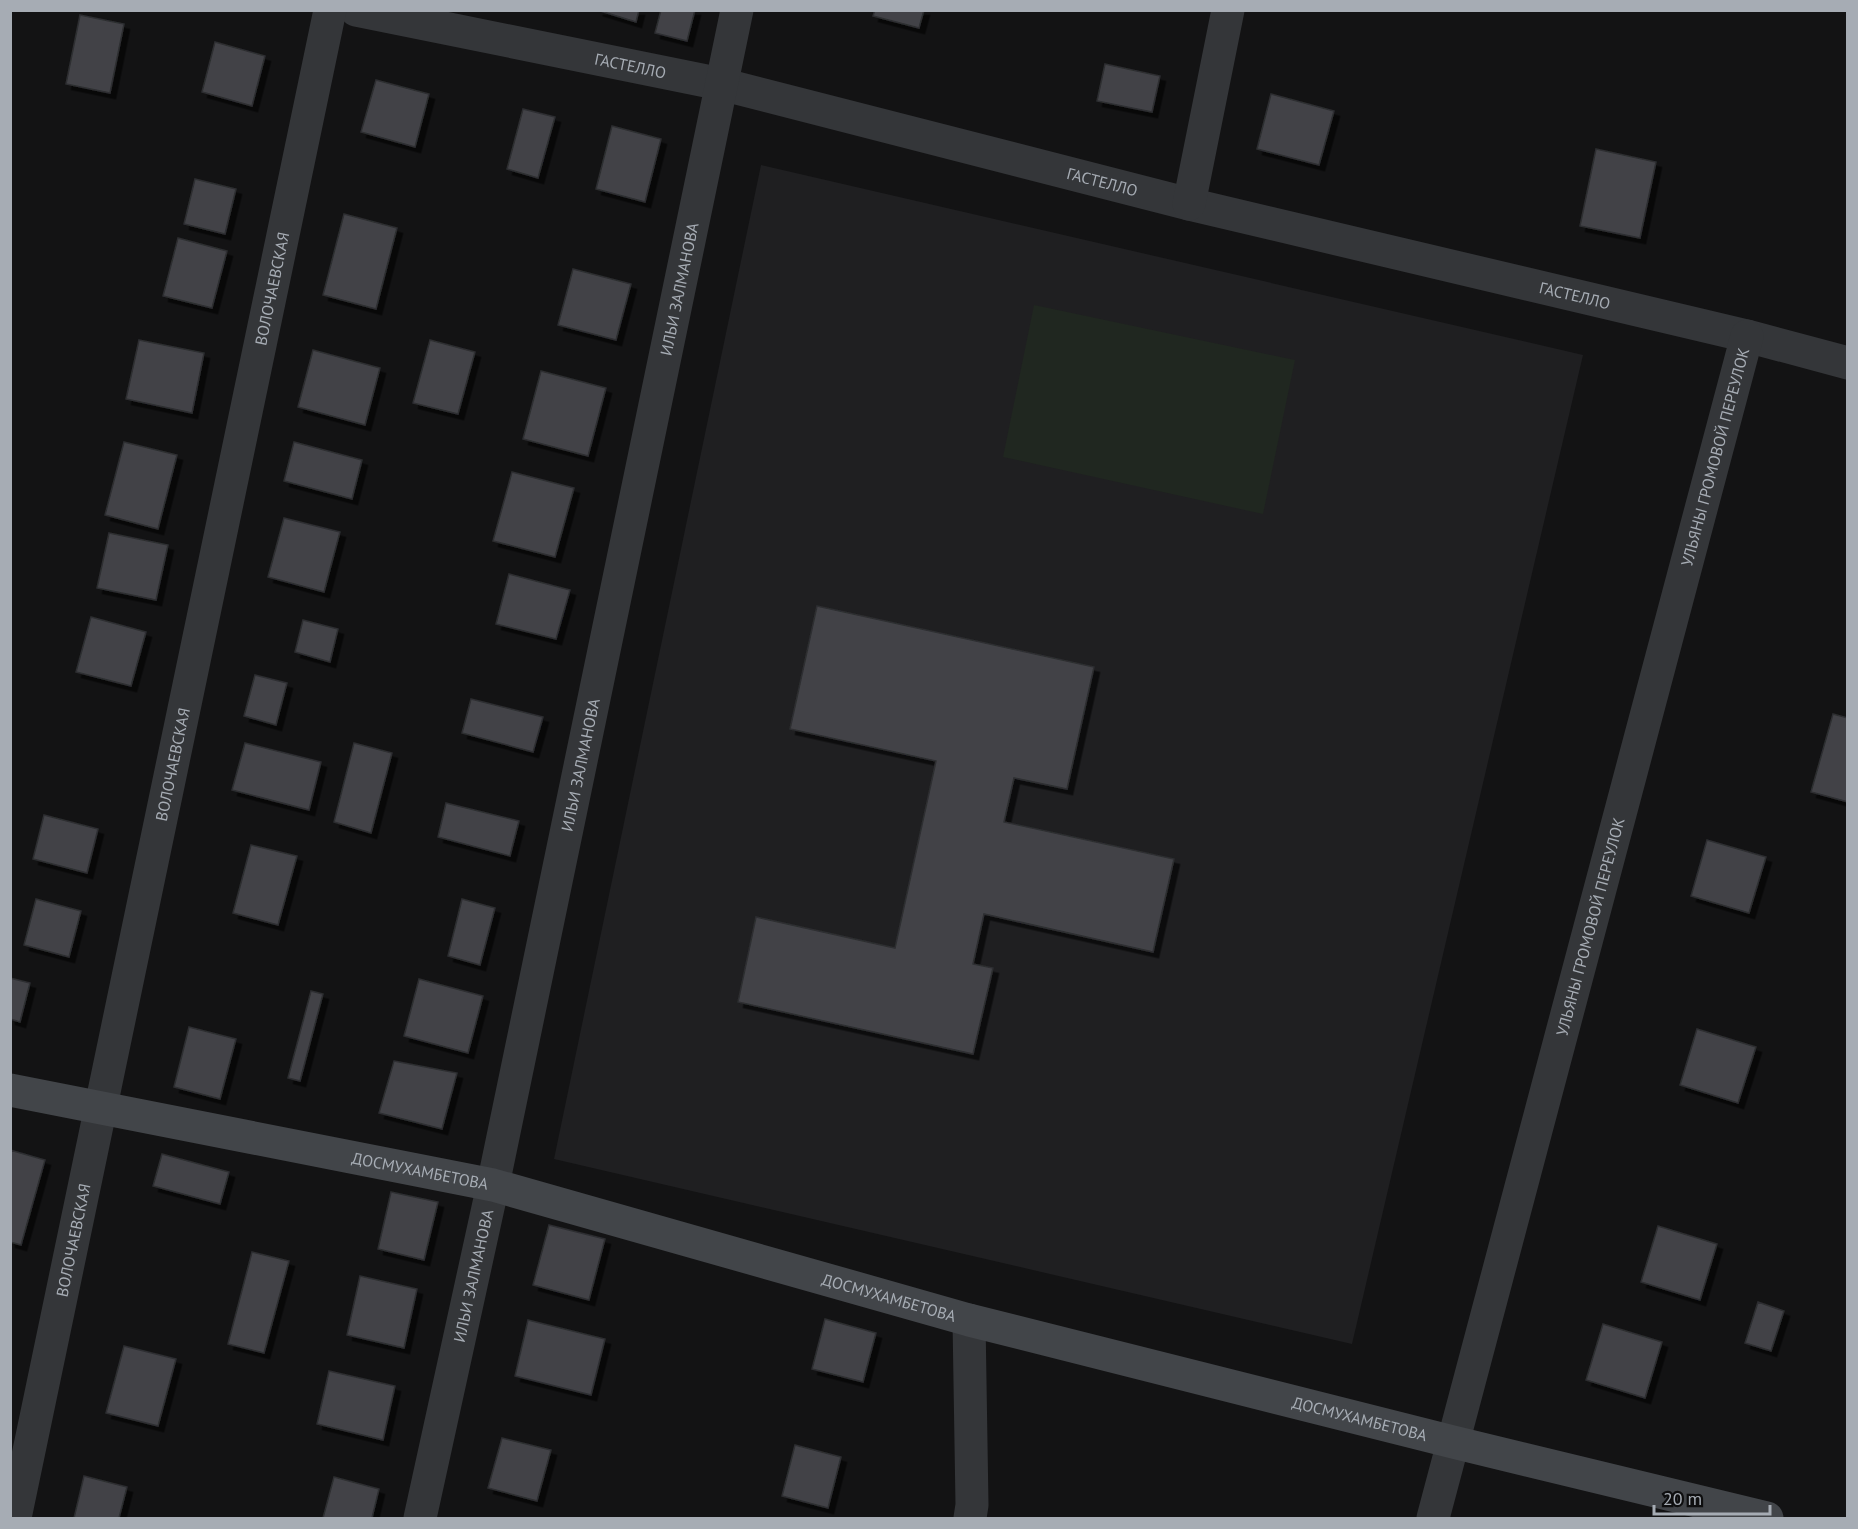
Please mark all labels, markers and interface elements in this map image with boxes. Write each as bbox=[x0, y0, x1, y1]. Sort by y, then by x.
street label: ГАСТЕЛЛО bbox=[593, 49, 668, 83]
street label: ГАСТЕЛЛО bbox=[1065, 163, 1140, 200]
street label: ИЛЬИ ЗАЛМАНОВА bbox=[656, 220, 703, 357]
street label: ВОЛОЧАЕВСКАЯ bbox=[250, 230, 293, 347]
street label: ГАСТЕЛЛО bbox=[1537, 277, 1612, 313]
street label: УЛЬЯНЫ ГРОМОВОЙ ПЕРЕУЛОК bbox=[1676, 345, 1754, 568]
street label: ИЛЬИ ЗАЛМАНОВА bbox=[557, 696, 604, 833]
street label: ВОЛОЧАЕВСКАЯ bbox=[151, 706, 194, 823]
street label: УЛЬЯНЫ ГРОМОВОЙ ПЕРЕУЛОК bbox=[1552, 815, 1629, 1038]
street label: ДОСМУХАМБЕТОВА bbox=[350, 1147, 491, 1194]
street label: ВОЛОЧАЕВСКАЯ bbox=[51, 1182, 95, 1298]
street label: ИЛЬИ ЗАЛМАНОВА bbox=[449, 1207, 497, 1344]
street label: ДОСМУХАМБЕТОВА bbox=[820, 1269, 959, 1326]
street label: ДОСМУХАМБЕТОВА bbox=[1290, 1392, 1430, 1445]
scale bar bbox=[1654, 1478, 1770, 1516]
text: 20 m bbox=[1663, 1487, 1702, 1510]

